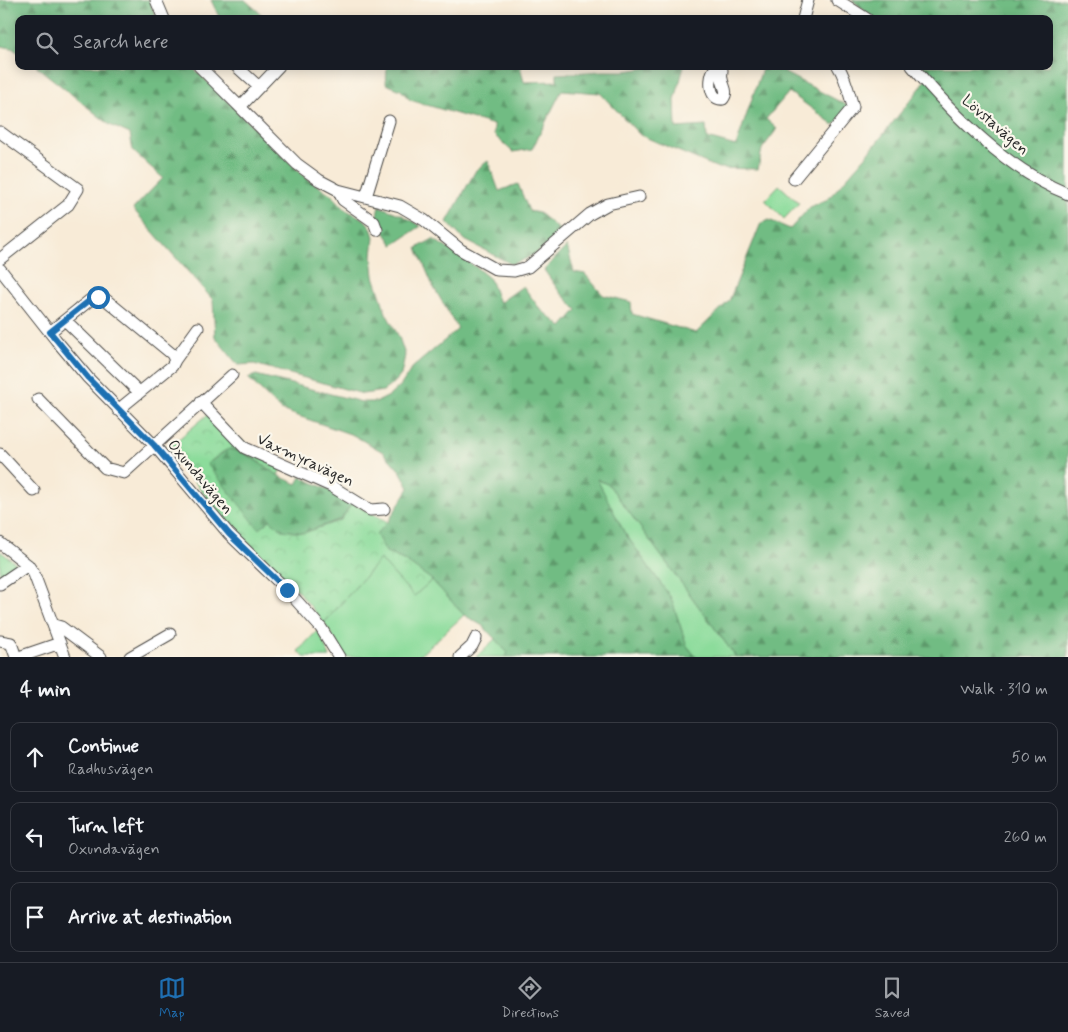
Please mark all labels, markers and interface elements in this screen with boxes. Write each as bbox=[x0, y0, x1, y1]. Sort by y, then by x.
search box bbox=[15, 15, 1053, 70]
icon: search bbox=[33, 29, 61, 57]
text: Search here bbox=[73, 30, 169, 55]
street label: Lövstavägen bbox=[957, 90, 1033, 160]
route start bbox=[87, 286, 110, 309]
street label: Vaxmyravägen bbox=[254, 429, 357, 492]
street label: Oxundavägen bbox=[162, 435, 237, 519]
route end bbox=[276, 579, 299, 602]
text: 4 min bbox=[20, 676, 71, 704]
text: Walk · 310 m bbox=[960, 679, 1048, 700]
text: Continue bbox=[68, 734, 139, 759]
icon: ahead bbox=[21, 743, 49, 771]
text: 50 m bbox=[1011, 747, 1047, 768]
text: Radhusvägen bbox=[68, 759, 154, 780]
text: Turn left bbox=[68, 814, 144, 839]
icon: left bbox=[21, 823, 49, 851]
text: 260 m bbox=[1004, 827, 1047, 848]
text: Oxundavägen bbox=[68, 839, 160, 860]
icon: arrive bbox=[21, 903, 49, 931]
text: Arrive at destination bbox=[68, 905, 232, 930]
tab: Map bbox=[158, 974, 186, 1022]
tab: Directions bbox=[502, 974, 559, 1022]
tab: Saved bbox=[875, 974, 910, 1022]

